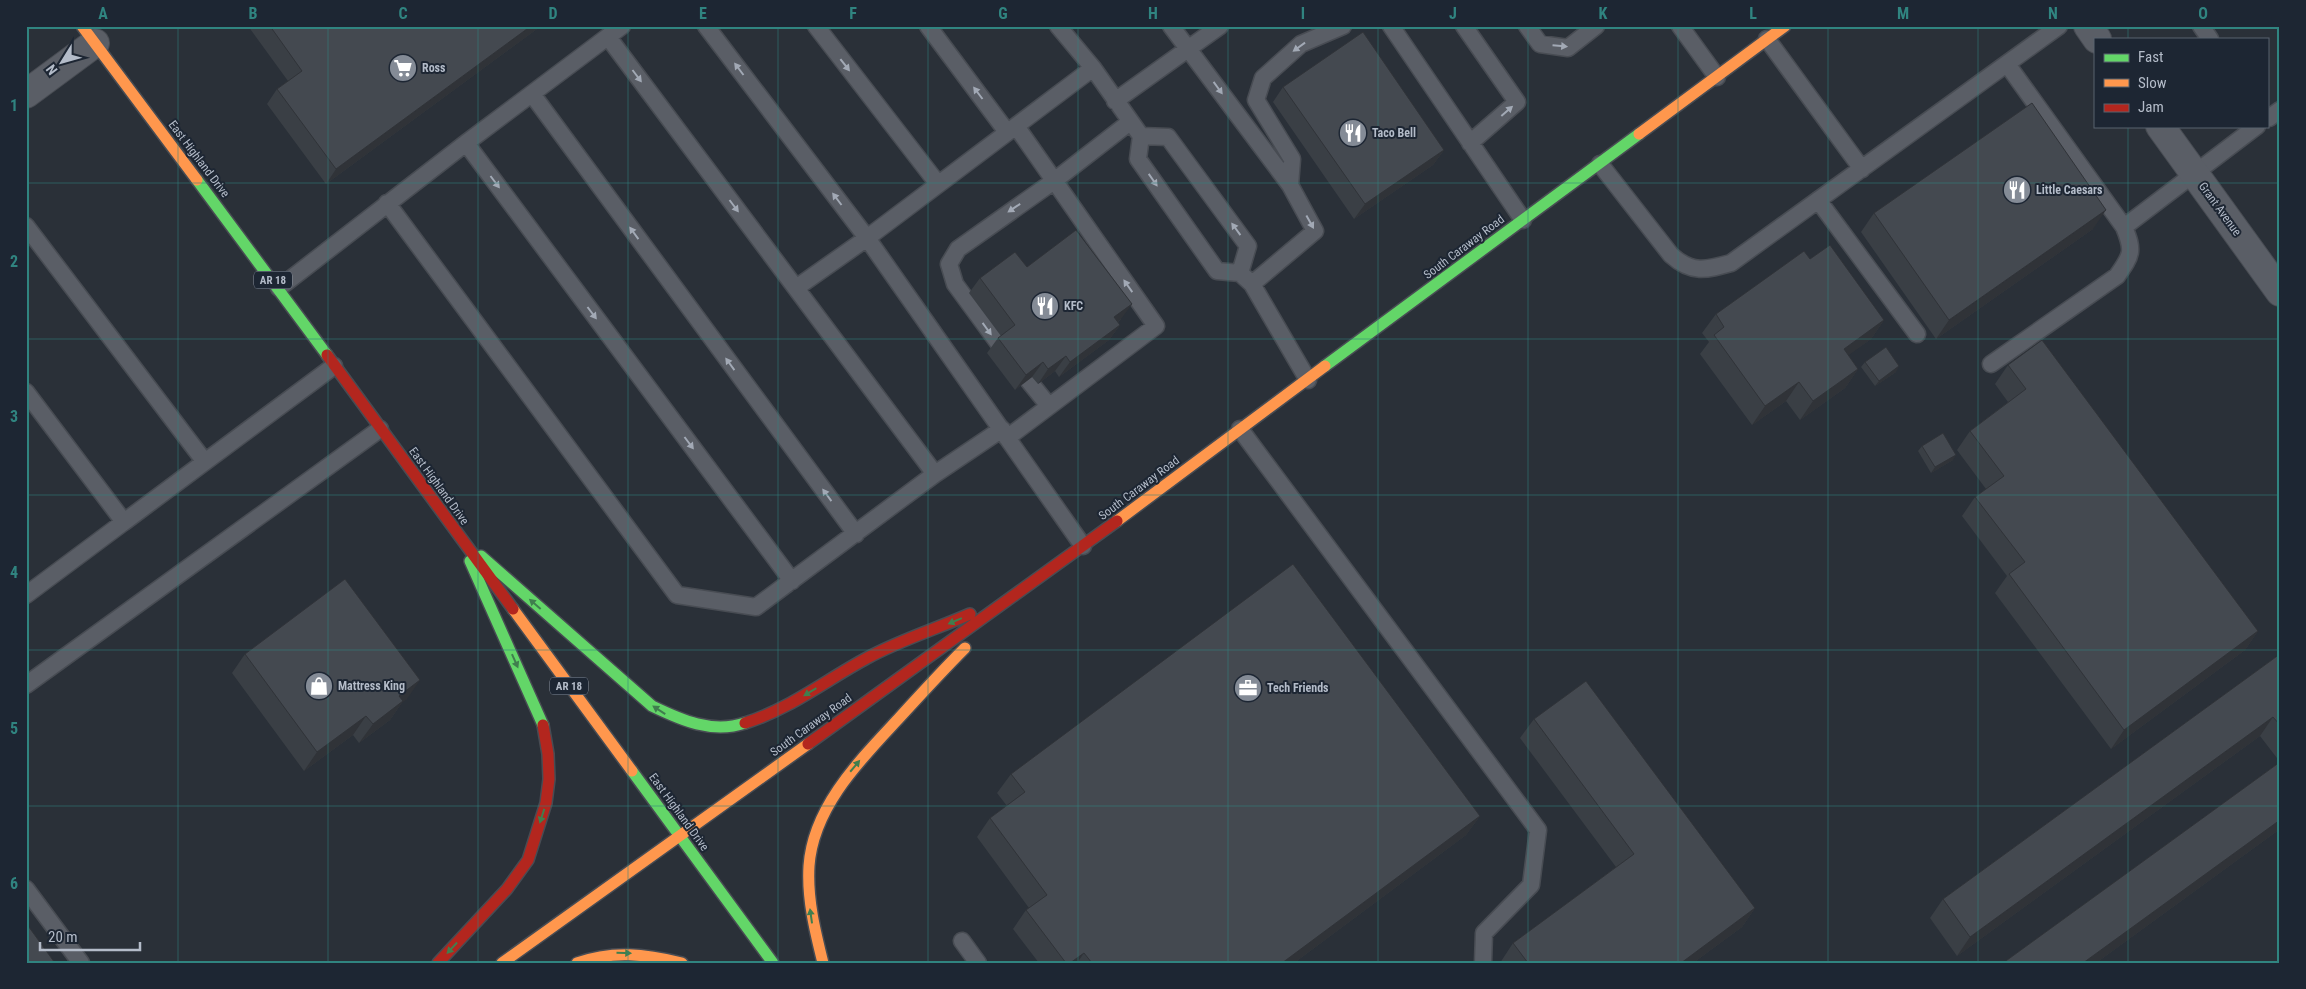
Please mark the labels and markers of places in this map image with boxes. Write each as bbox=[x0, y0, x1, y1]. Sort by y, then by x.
supermarket icon: Ross bbox=[388, 53, 418, 83]
place label: Ross bbox=[422, 61, 446, 75]
restaurant icon: Taco Bell bbox=[1338, 118, 1368, 148]
place label: Taco Bell bbox=[1372, 126, 1416, 140]
restaurant icon: Little Caesars bbox=[2002, 175, 2032, 205]
place label: Little Caesars bbox=[2036, 183, 2103, 197]
restaurant icon: KFC bbox=[1030, 291, 1060, 321]
place label: KFC bbox=[1064, 299, 1083, 313]
shop icon: Mattress King bbox=[304, 671, 334, 701]
office icon: Tech Friends bbox=[1233, 673, 1263, 703]
place label: Mattress King bbox=[338, 679, 405, 693]
place label: Tech Friends bbox=[1267, 681, 1329, 695]

